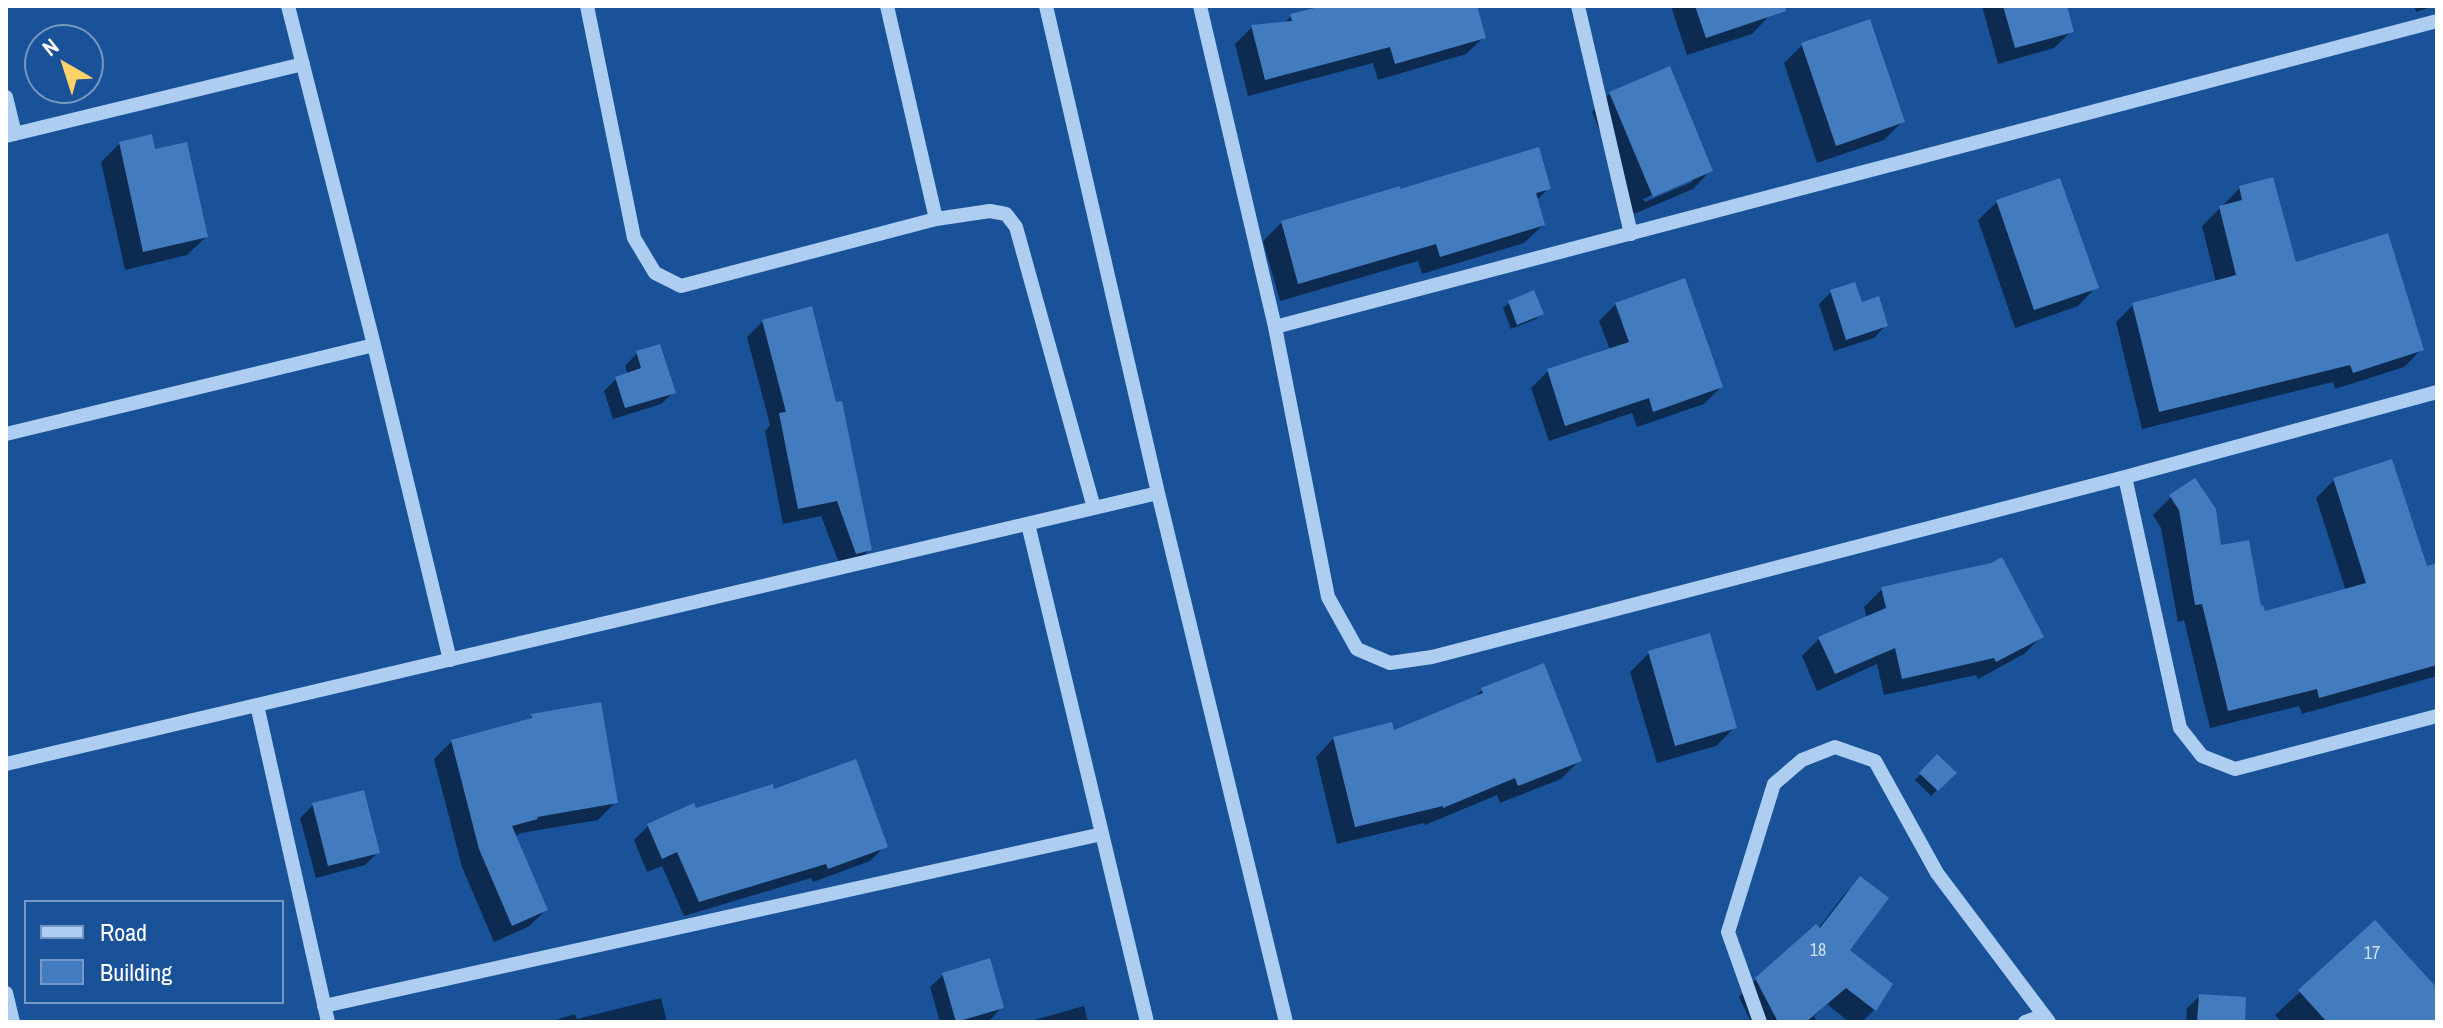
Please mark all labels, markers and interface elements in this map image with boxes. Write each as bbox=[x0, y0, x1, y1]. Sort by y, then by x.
north arrow bbox=[24, 24, 104, 104]
text: N bbox=[36, 31, 65, 63]
legend bbox=[24, 900, 284, 1004]
text: Road bbox=[100, 916, 147, 948]
house number: 18 bbox=[1810, 940, 1826, 962]
house number: 17 bbox=[2364, 943, 2380, 965]
text: Building bbox=[100, 956, 172, 988]

